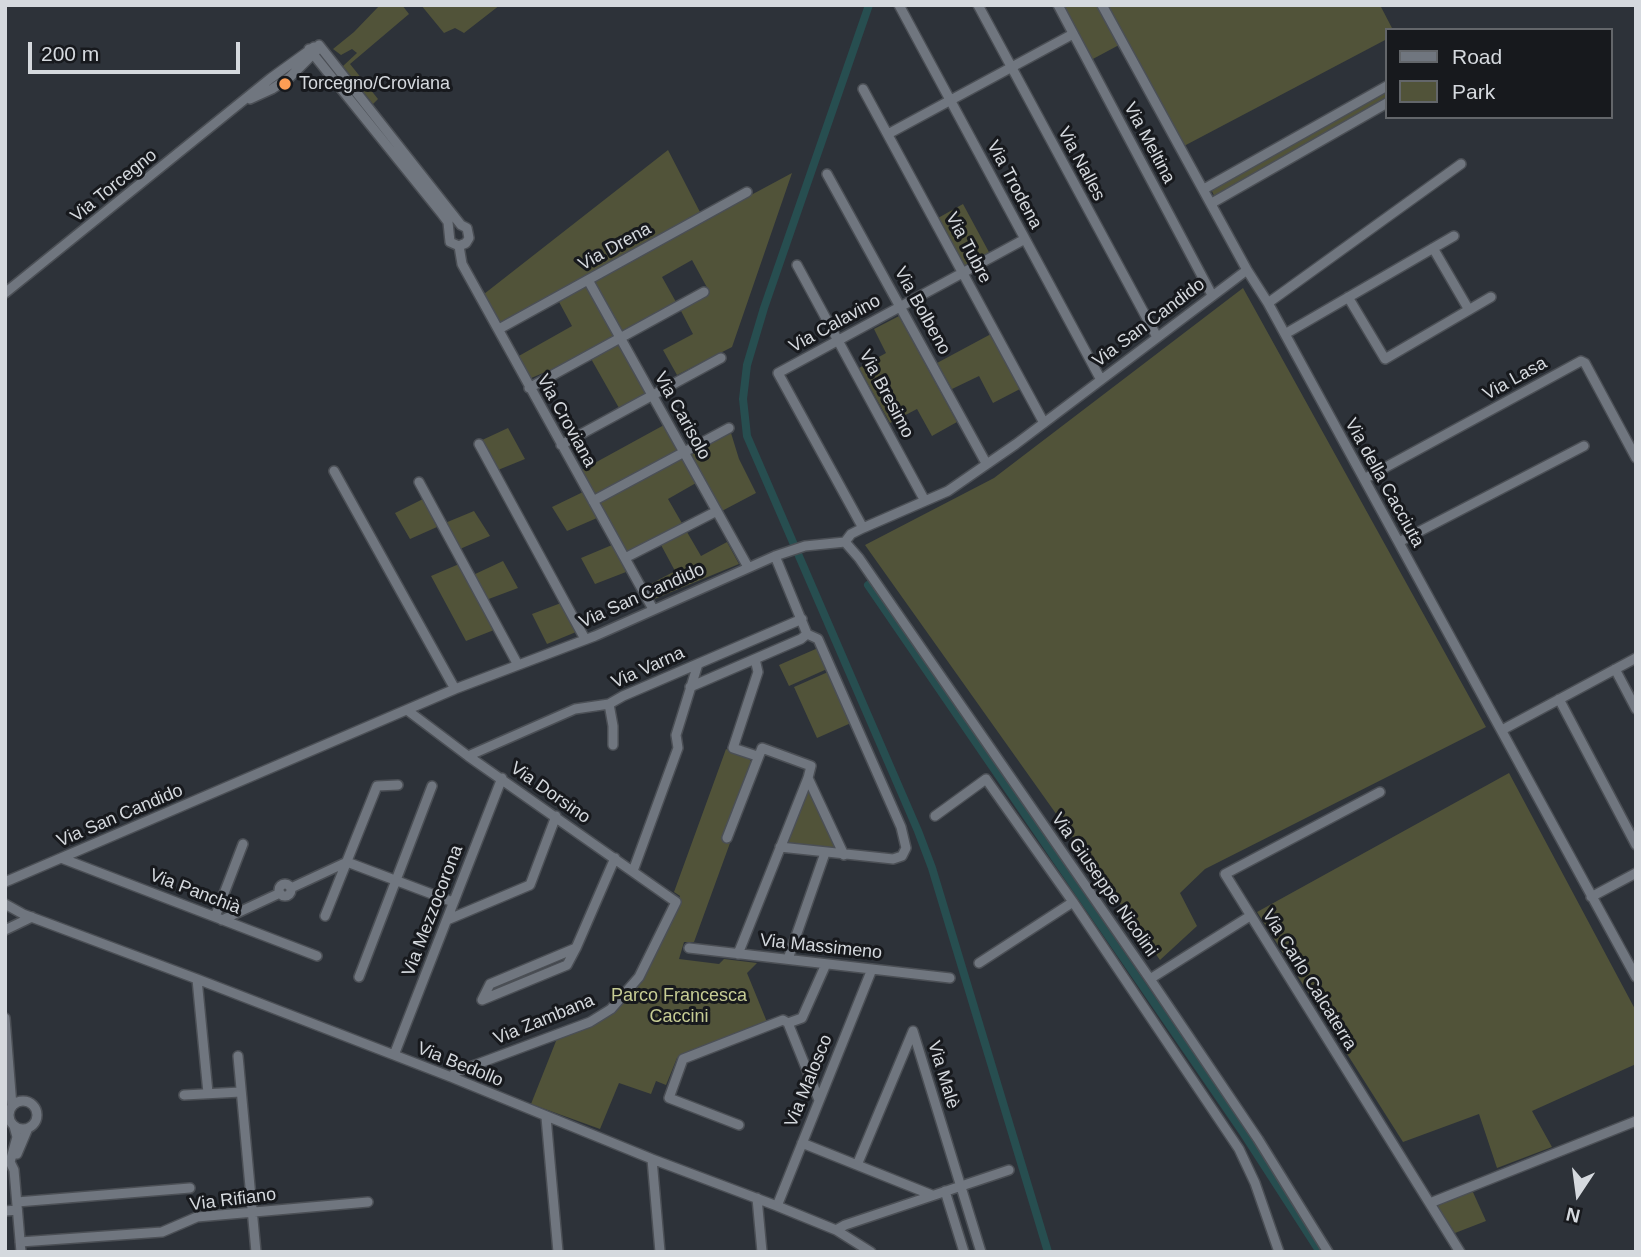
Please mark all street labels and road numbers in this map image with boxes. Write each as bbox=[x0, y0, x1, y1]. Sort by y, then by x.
street label: Via Meltina bbox=[1119, 99, 1179, 187]
street label: Via Nalles bbox=[1053, 123, 1109, 205]
street label: Via Trodena bbox=[982, 137, 1046, 233]
street label: Via Torcegno bbox=[67, 145, 161, 227]
street label: Via Tubre bbox=[940, 209, 996, 287]
street label: Via Drena bbox=[575, 218, 655, 276]
street label: Via Bolbeno bbox=[889, 263, 955, 359]
street label: Via San Candido bbox=[1089, 274, 1209, 372]
street label: Via Calavino bbox=[786, 290, 884, 358]
street label: Via Bresimo bbox=[854, 346, 918, 442]
street label: Via Lasa bbox=[1479, 353, 1551, 405]
street label: Via Carisolo bbox=[649, 368, 715, 464]
street label: Via Croviana bbox=[532, 371, 600, 471]
street label: Via della Cacciuta bbox=[1340, 415, 1428, 551]
street label: Via San Candido bbox=[576, 559, 708, 633]
street label: Via Varna bbox=[608, 642, 688, 694]
street label: Via Dorsino bbox=[506, 758, 594, 828]
street label: Via San Candido bbox=[54, 780, 186, 852]
street label: Via Giuseppe Nicolini bbox=[1046, 809, 1162, 961]
street label: Via Mezzocorona bbox=[398, 842, 468, 980]
street label: Via Panchià bbox=[146, 865, 244, 919]
street label: Via Carlo Calcaterra bbox=[1257, 906, 1361, 1054]
street label: Via Massimeno bbox=[759, 930, 883, 964]
street label: Via Zambana bbox=[490, 990, 598, 1050]
street label: Via Malosco bbox=[781, 1032, 837, 1130]
street label: Via Bedollo bbox=[414, 1038, 506, 1092]
street label: Via Malè bbox=[922, 1039, 964, 1111]
street label: Via Rifiano bbox=[189, 1184, 277, 1216]

